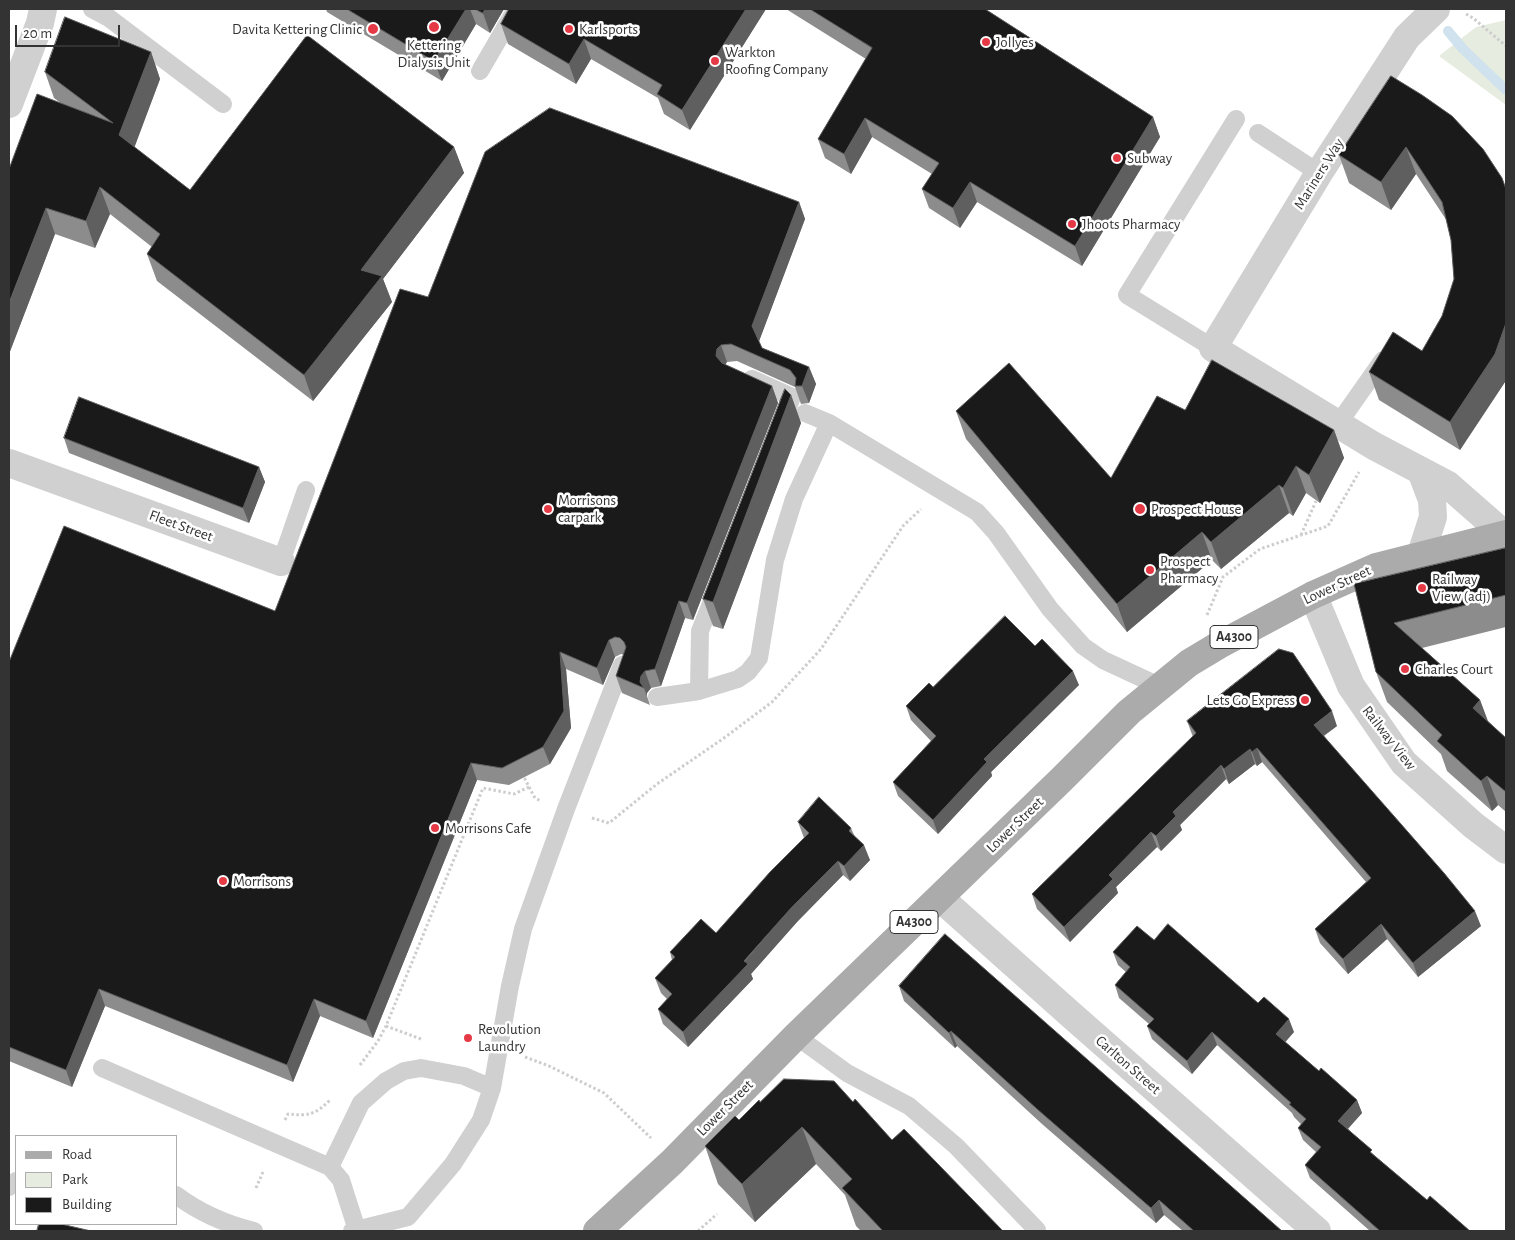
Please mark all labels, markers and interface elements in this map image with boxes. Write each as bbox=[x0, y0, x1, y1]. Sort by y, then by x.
scale bar bbox=[18, 15, 122, 47]
place label: Davita Kettering Clinic bbox=[232, 20, 362, 38]
marker: Kettering Dialysis Unit bbox=[427, 20, 441, 34]
place label: Karlsports bbox=[579, 20, 638, 38]
marker: Davita Kettering Clinic bbox=[366, 22, 380, 36]
marker: Karlsports bbox=[563, 23, 575, 35]
text: 20 m bbox=[23, 26, 52, 41]
place label: Jollyes bbox=[996, 33, 1034, 51]
place label: Kettering Dialysis Unit bbox=[398, 36, 470, 71]
marker: Jollyes bbox=[980, 36, 992, 48]
place label: Warkton Roofing Company bbox=[725, 43, 828, 78]
marker: Warkton Roofing Company bbox=[709, 55, 721, 67]
street label: Mariners Way bbox=[1290, 135, 1348, 213]
place label: Subway bbox=[1127, 149, 1172, 167]
marker: Subway bbox=[1111, 152, 1123, 164]
place label: Jhoots Pharmacy bbox=[1082, 215, 1180, 233]
marker: Jhoots Pharmacy bbox=[1066, 218, 1078, 230]
place label: Morrisons carpark bbox=[558, 491, 616, 526]
place label: Prospect House bbox=[1151, 500, 1241, 518]
marker: Prospect House bbox=[1133, 502, 1147, 516]
marker: Morrisons carpark bbox=[542, 503, 554, 515]
street label: Fleet Street bbox=[147, 506, 215, 546]
place label: Prospect Pharmacy bbox=[1160, 552, 1218, 587]
street label: Lower Street bbox=[1300, 561, 1374, 609]
marker: Prospect Pharmacy bbox=[1144, 564, 1156, 576]
place label: Railway View (adj) bbox=[1432, 570, 1491, 605]
marker: Railway View (adj) bbox=[1416, 582, 1428, 594]
road number: A4300 bbox=[1210, 626, 1258, 649]
place label: Charles Court bbox=[1415, 660, 1493, 678]
marker: Charles Court bbox=[1399, 663, 1411, 675]
place label: Lets Go Express bbox=[1207, 691, 1295, 709]
marker: Lets Go Express bbox=[1299, 694, 1311, 706]
street label: Railway View bbox=[1358, 702, 1420, 774]
street label: Lower Street bbox=[983, 793, 1047, 857]
place label: Morrisons Cafe bbox=[445, 819, 531, 837]
marker: Morrisons Cafe bbox=[429, 822, 441, 834]
place label: Morrisons bbox=[233, 872, 291, 890]
marker: Morrisons bbox=[217, 875, 229, 887]
road number: A4300 bbox=[890, 910, 938, 934]
place label: Revolution Laundry bbox=[478, 1020, 541, 1055]
marker: Revolution Laundry bbox=[462, 1032, 474, 1044]
street label: Carlton Street bbox=[1092, 1032, 1164, 1098]
street label: Lower Street bbox=[693, 1076, 757, 1140]
legend bbox=[15, 1135, 178, 1225]
text: Road bbox=[62, 1147, 92, 1162]
text: Park bbox=[62, 1172, 88, 1187]
text: Building bbox=[62, 1197, 112, 1212]

